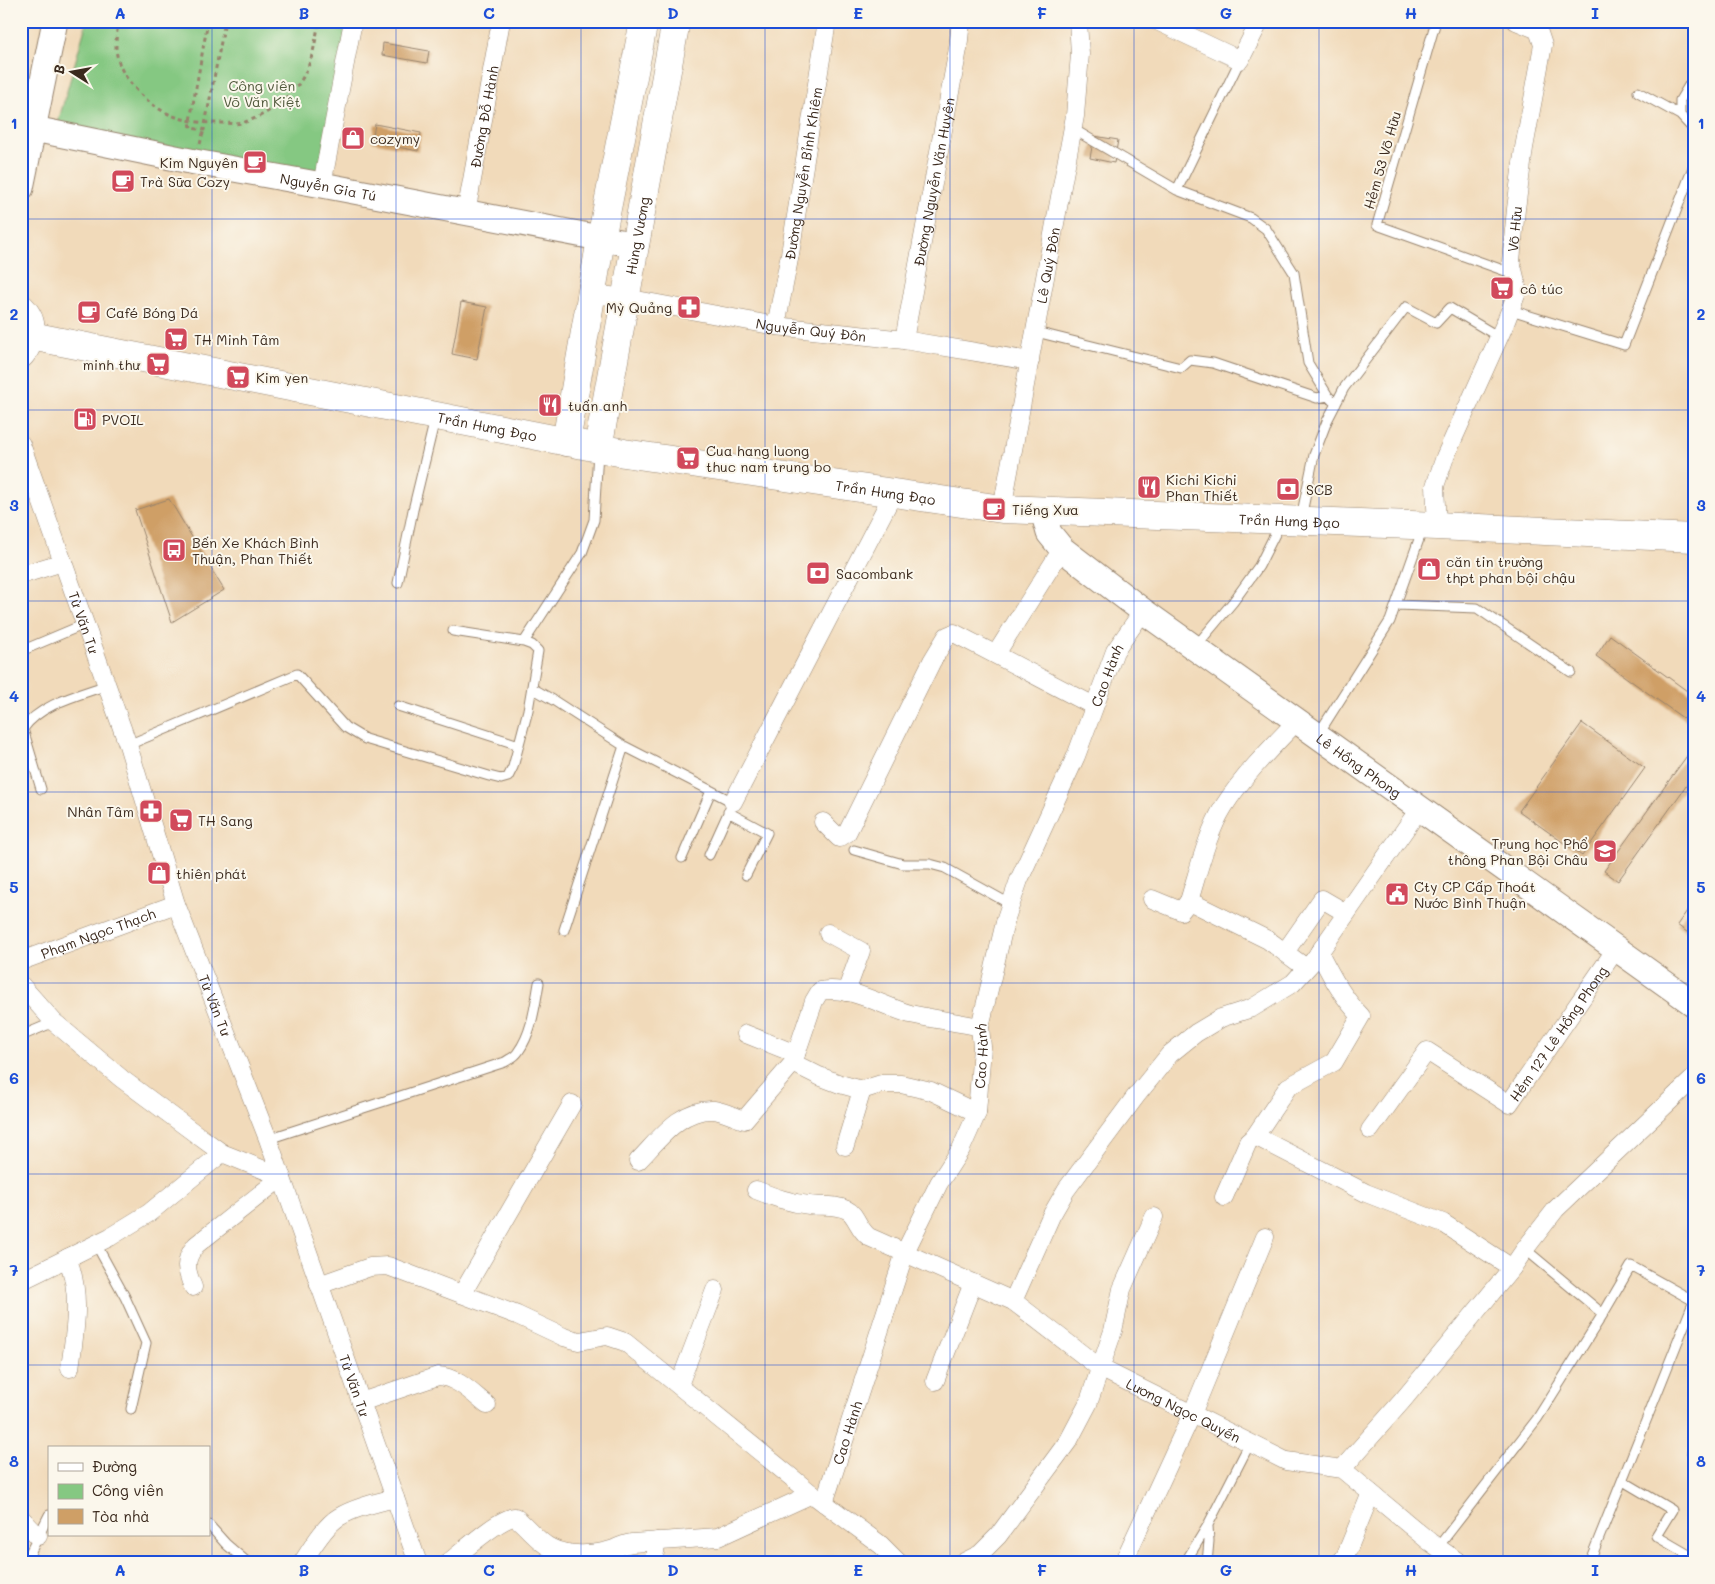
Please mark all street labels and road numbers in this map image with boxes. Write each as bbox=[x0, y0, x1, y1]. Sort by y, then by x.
street label: Đường Đỗ Hành bbox=[465, 64, 502, 169]
street label: Đường Nguyễn Bỉnh Khiêm bbox=[780, 86, 826, 261]
street label: Đường Nguyễn Văn Huyên bbox=[908, 96, 958, 268]
street label: Hẻm 53 Võ Hữu bbox=[1359, 109, 1405, 211]
street label: Nguyễn Gia Tú bbox=[279, 168, 378, 205]
street label: Hùng Vương bbox=[620, 195, 653, 276]
street label: Võ Hữu bbox=[1502, 205, 1526, 253]
street label: Lê Quý Đôn bbox=[1031, 226, 1064, 305]
street label: Nguyễn Quý Đôn bbox=[754, 313, 867, 345]
street label: Trần Hưng Đạo bbox=[436, 407, 539, 445]
street label: Trần Hưng Đạo bbox=[834, 475, 937, 509]
street label: Trần Hưng Đạo bbox=[1238, 509, 1340, 532]
street label: Từ Văn Tư bbox=[65, 589, 104, 657]
street label: Cao Hành bbox=[1086, 639, 1127, 709]
street label: Lê Hồng Phong bbox=[1313, 728, 1405, 802]
street label: Phạm Ngọc Thạch bbox=[38, 903, 158, 962]
street label: Hẻm 127 Lê Hồng Phong bbox=[1504, 962, 1611, 1105]
street label: Từ Văn Tư bbox=[195, 972, 237, 1040]
street label: Cao Hành bbox=[969, 1021, 991, 1089]
street label: Từ Văn Tư bbox=[335, 1352, 375, 1420]
street label: Lương Ngọc Quyến bbox=[1123, 1373, 1244, 1446]
street label: Cao Hành bbox=[828, 1398, 866, 1467]

